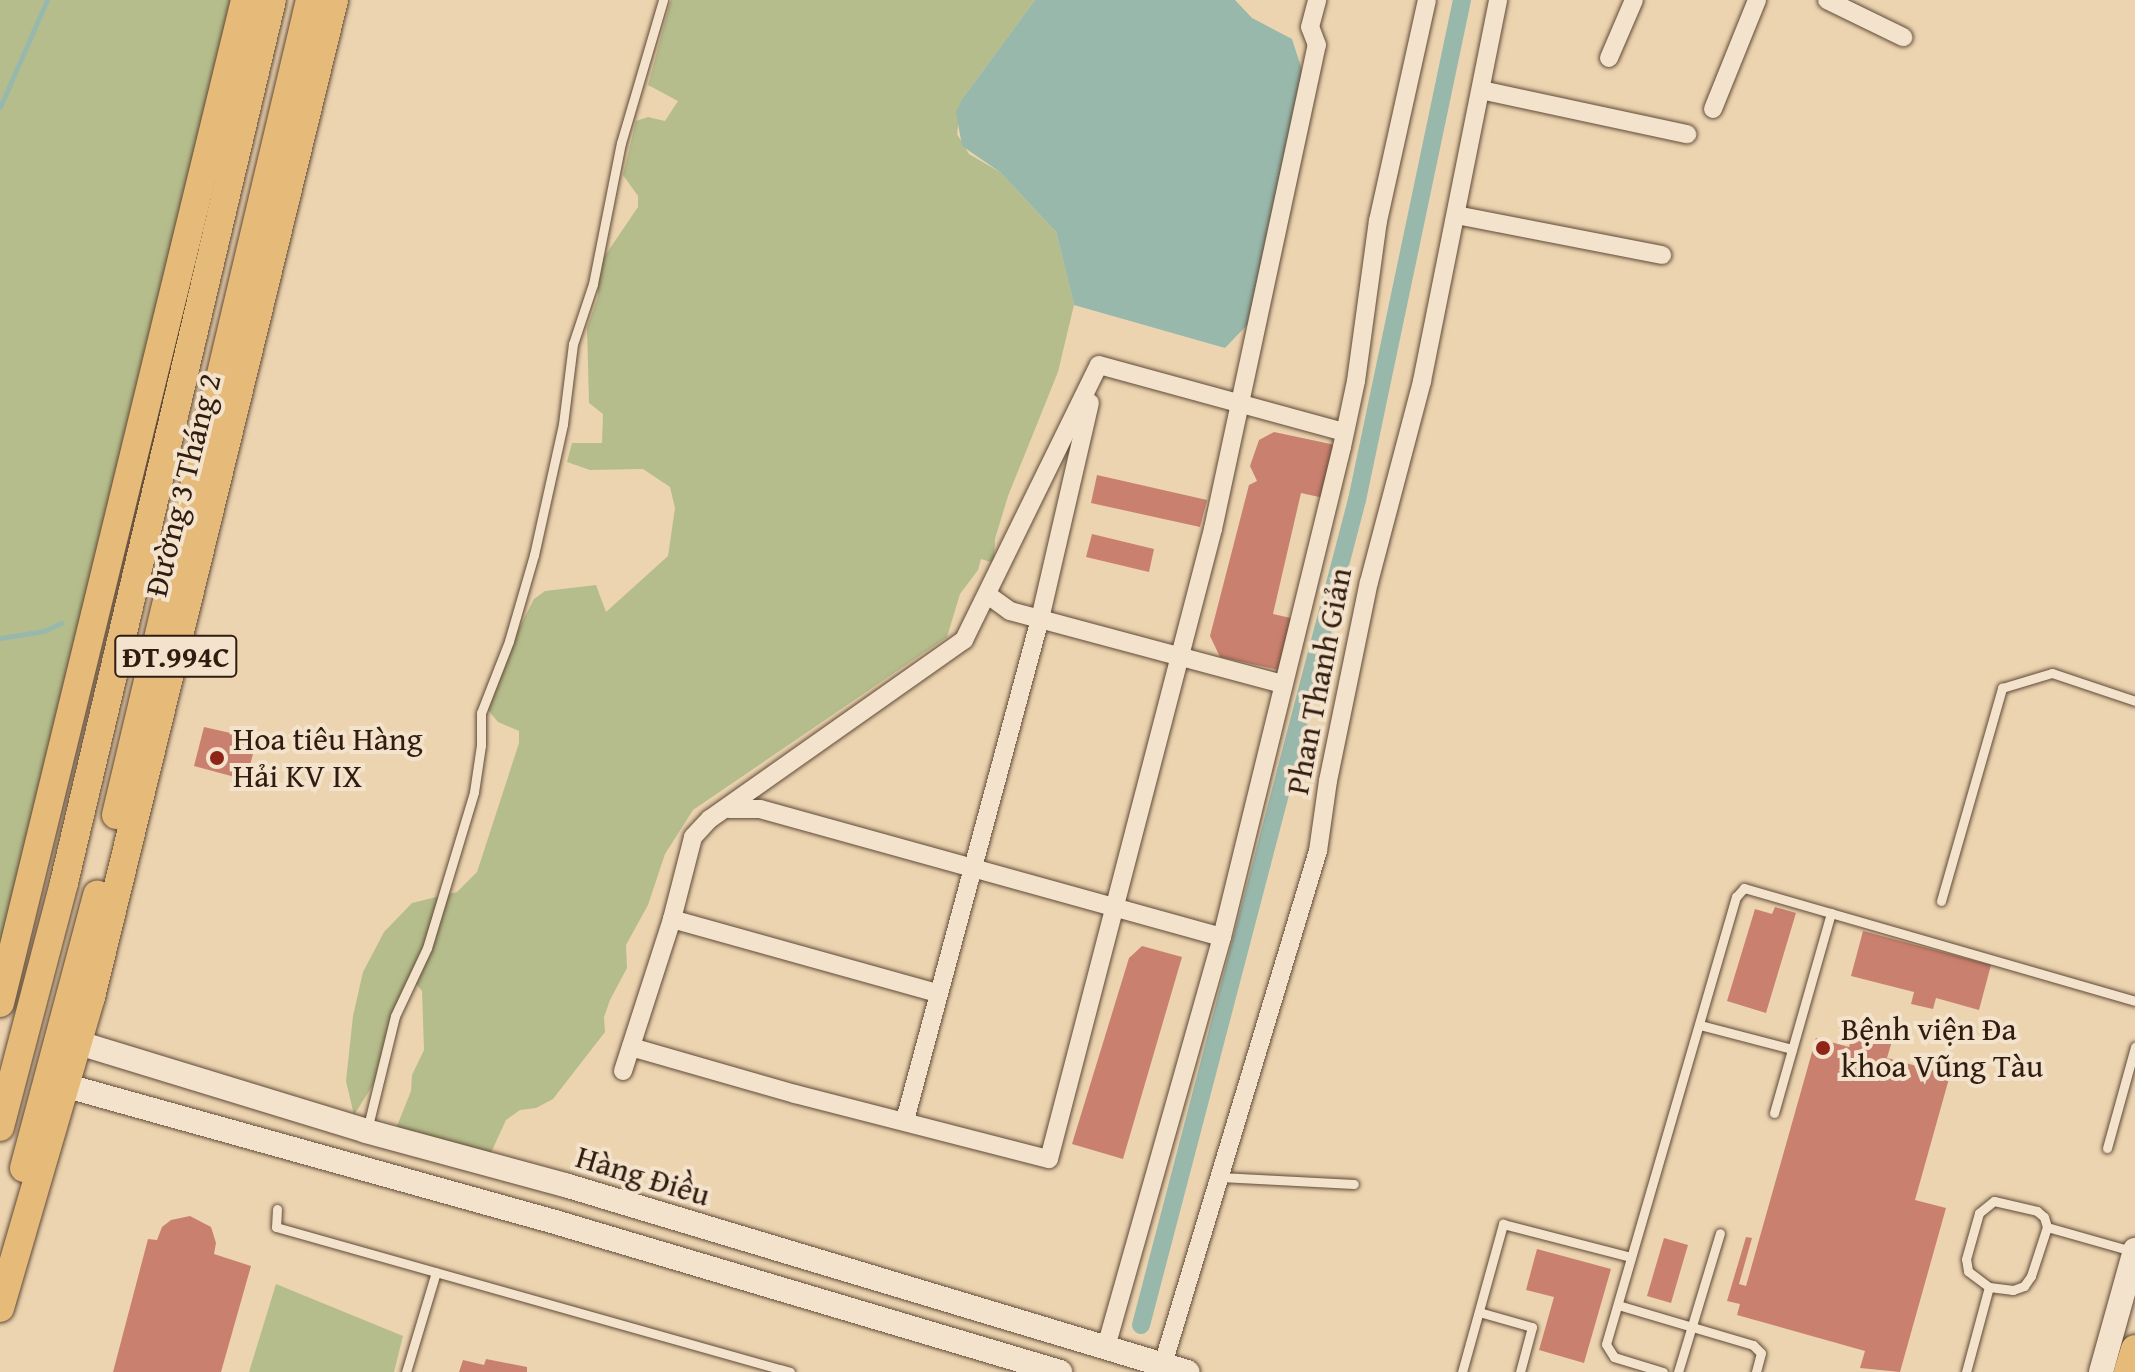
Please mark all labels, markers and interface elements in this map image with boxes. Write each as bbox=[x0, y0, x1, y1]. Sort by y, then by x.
street label: Đường 3 Tháng 2 bbox=[137, 370, 229, 600]
street label: Phan Thanh Giản bbox=[1278, 564, 1360, 798]
road number: ĐT.994C bbox=[114, 630, 238, 682]
place label: Hoa tiêu Hàng Hải KV IX bbox=[233, 721, 423, 796]
marker: Hoa tiêu Hàng Hải KV IX bbox=[208, 749, 226, 767]
place label: Bệnh viện Đa khoa Vũng Tàu bbox=[1841, 1011, 2043, 1086]
marker: Bệnh viện Đa khoa Vũng Tàu bbox=[1812, 1037, 1834, 1059]
street label: Hàng Điều bbox=[571, 1137, 715, 1215]

